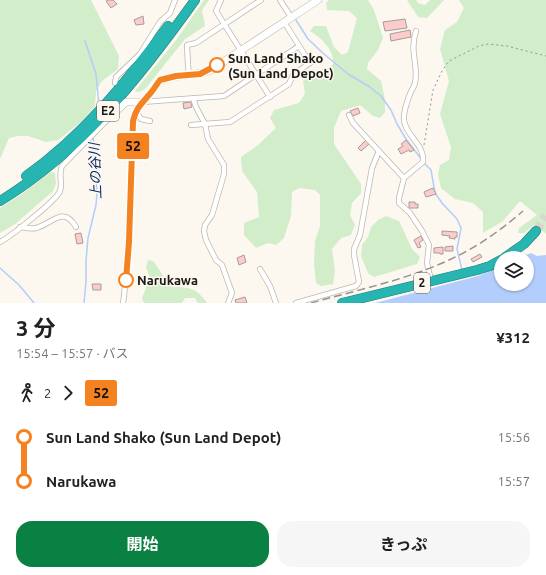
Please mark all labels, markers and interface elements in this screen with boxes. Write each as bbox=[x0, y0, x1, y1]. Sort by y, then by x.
place label: Sun Land Shako (Sun Land Depot) bbox=[228, 51, 334, 81]
marker: Sun Land Shako (Sun Land Depot) bbox=[209, 57, 225, 73]
road number: E2 bbox=[97, 101, 119, 121]
line badge: 52 bbox=[115, 133, 151, 159]
text: 52 bbox=[125, 138, 141, 154]
water label: 上の谷川 bbox=[86, 141, 104, 199]
map controls bbox=[494, 251, 534, 291]
button: layers bbox=[494, 251, 534, 291]
marker: Narukawa bbox=[118, 272, 134, 288]
place label: Narukawa bbox=[137, 273, 198, 287]
road number: 2 bbox=[414, 273, 430, 293]
text: 3 分 bbox=[16, 315, 56, 340]
text: ¥312 bbox=[496, 329, 530, 346]
text: 15:54 – 15:57 · バス bbox=[16, 346, 129, 360]
icon: walk bbox=[16, 382, 38, 404]
icon: forward bbox=[57, 382, 79, 404]
text: 52 bbox=[93, 385, 109, 401]
text: 2 bbox=[44, 386, 51, 400]
text: Sun Land Shako (Sun Land Depot) bbox=[46, 429, 281, 446]
text: 15:56 bbox=[497, 430, 530, 444]
text: Narukawa bbox=[46, 473, 116, 490]
text: 15:57 bbox=[497, 474, 530, 488]
button: 開始 bbox=[16, 521, 269, 567]
button: きっぷ bbox=[277, 521, 530, 567]

